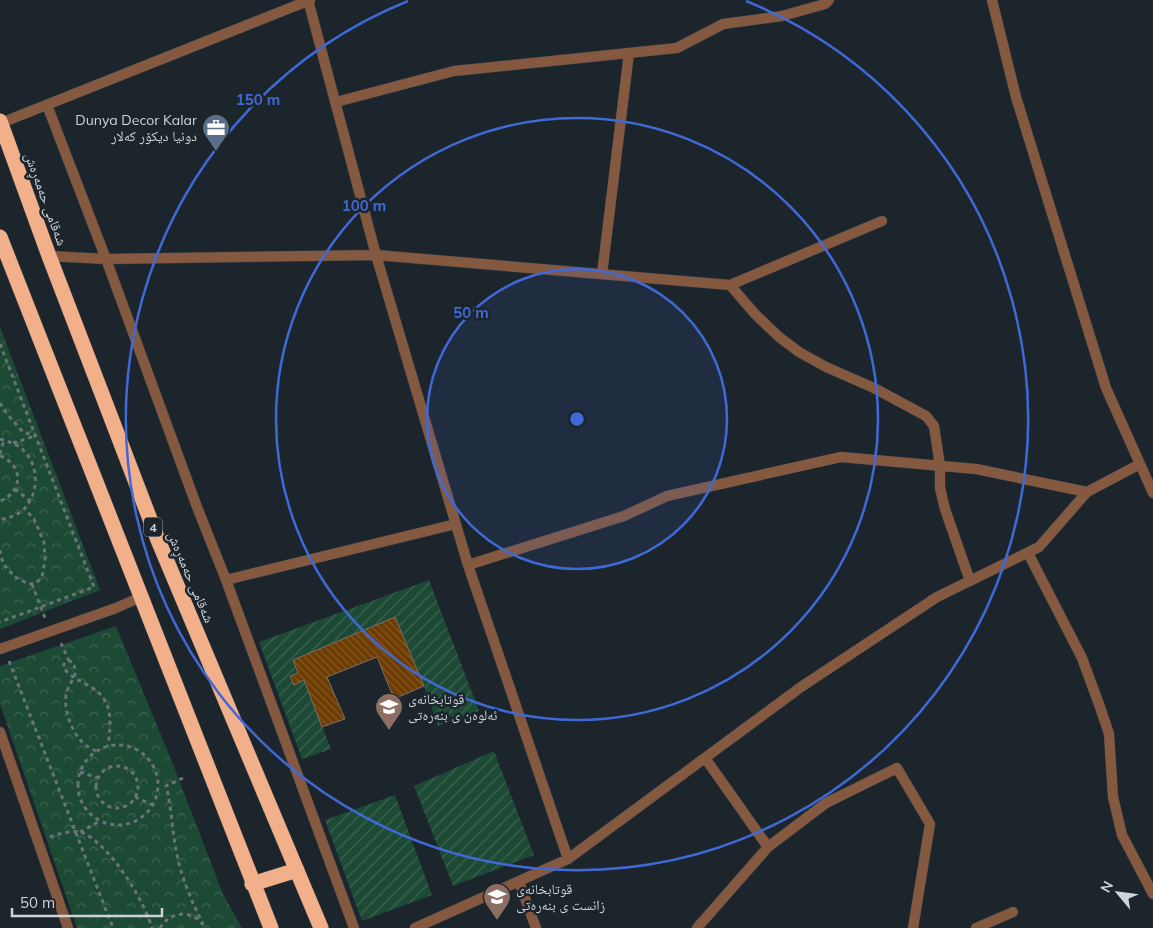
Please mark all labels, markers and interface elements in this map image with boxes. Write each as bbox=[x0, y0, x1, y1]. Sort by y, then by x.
text: 150 m bbox=[236, 90, 280, 109]
place label: Dunya Decor Kalar دونیا دیکۆر کەلار bbox=[75, 111, 198, 145]
office icon: Dunya Decor Kalar دونیا دیکۆر کەلار bbox=[201, 113, 231, 152]
street label: شەقامی حەمەڕەش bbox=[18, 150, 71, 249]
text: 100 m bbox=[342, 196, 386, 215]
text: 50 m bbox=[453, 303, 489, 322]
centre of rings bbox=[568, 410, 586, 428]
road number: 4 bbox=[144, 518, 162, 536]
street label: شەقامی حەمەڕەش bbox=[161, 528, 218, 627]
place label: قوتابخانەی ئەلوەن ی بنەرەتی bbox=[408, 690, 498, 724]
school or university icon: قوتابخانەی ئەلوەن ی بنەرەتی bbox=[374, 692, 404, 731]
north arrow bbox=[1093, 868, 1143, 918]
text: N bbox=[1096, 878, 1117, 896]
place label: قوتابخانەی زانست ی بنەرەتی bbox=[516, 880, 605, 914]
school or university icon: قوتابخانەی زانست ی بنەرەتی bbox=[482, 882, 512, 921]
scale bar bbox=[12, 886, 162, 918]
text: 50 m bbox=[20, 893, 55, 912]

